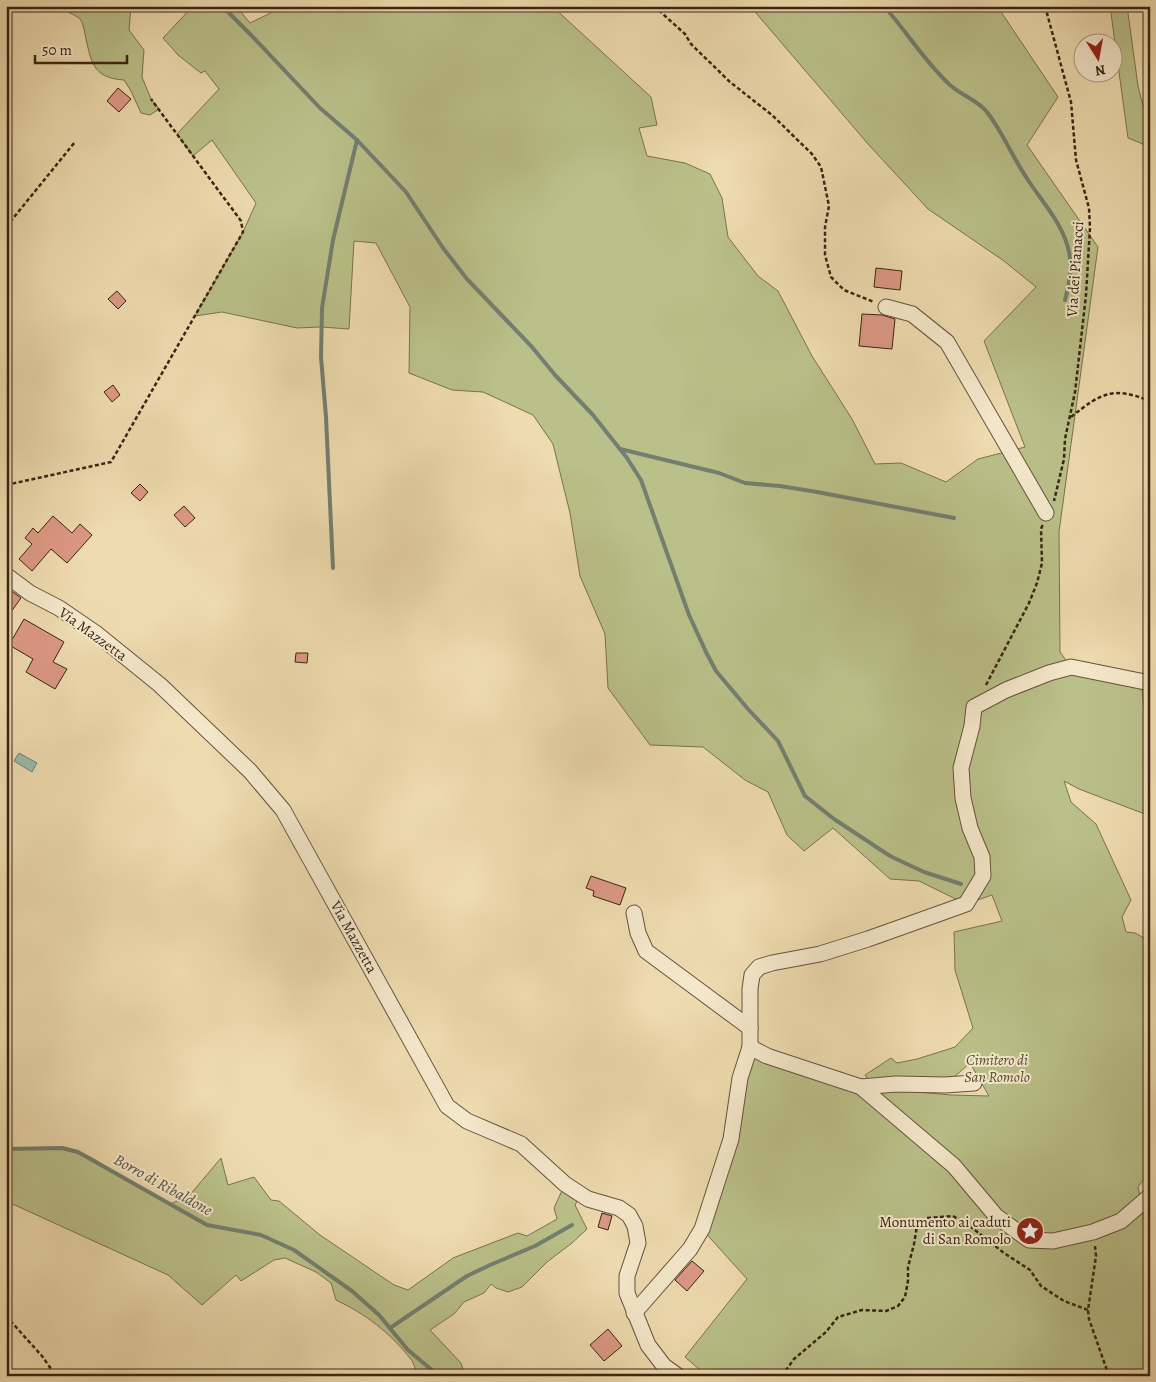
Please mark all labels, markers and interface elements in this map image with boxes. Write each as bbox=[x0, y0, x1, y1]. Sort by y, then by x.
scale bar bbox=[35, 32, 128, 64]
north arrow bbox=[1074, 32, 1124, 82]
text: 50 m bbox=[42, 40, 72, 60]
text: N bbox=[1094, 60, 1107, 81]
street label: Via dei Pianacci bbox=[1062, 220, 1088, 319]
street label: Via Mazzetta bbox=[54, 602, 131, 666]
street label: Via Mazzetta bbox=[325, 896, 382, 977]
park label: Cimitero di San Romolo bbox=[964, 1050, 1030, 1087]
water label: Borro di Ribaldone bbox=[110, 1149, 216, 1221]
place label: Monumento ai caduti di San Romolo bbox=[879, 1212, 1011, 1249]
place icon: Monumento ai caduti di San Romolo bbox=[1015, 1216, 1045, 1246]

